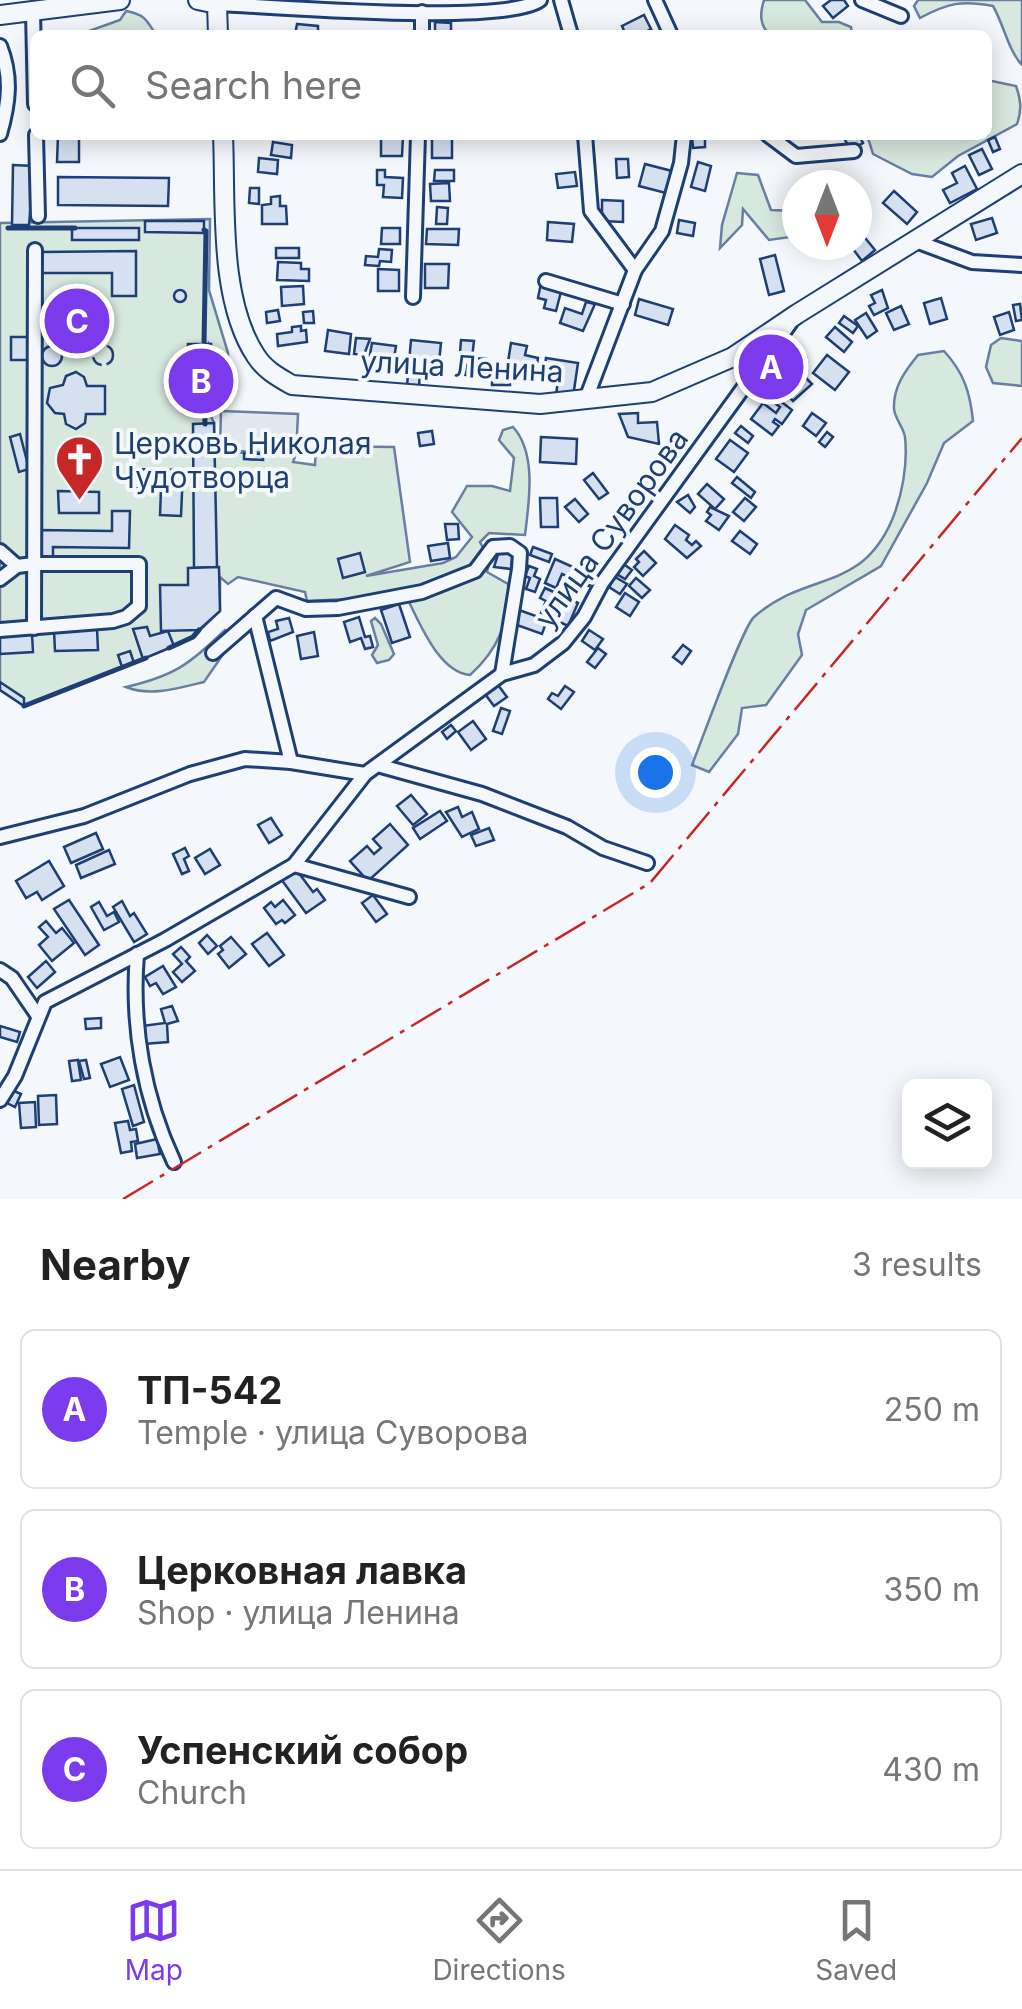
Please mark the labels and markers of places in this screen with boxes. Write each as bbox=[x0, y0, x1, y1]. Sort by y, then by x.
pin: C bbox=[44, 284, 110, 358]
pin: A bbox=[738, 330, 804, 404]
pin: B bbox=[168, 344, 234, 418]
place label: Церковь Николая Чудотворца bbox=[114, 425, 372, 495]
church icon: Церковь Николая Чудотворца bbox=[53, 434, 105, 502]

